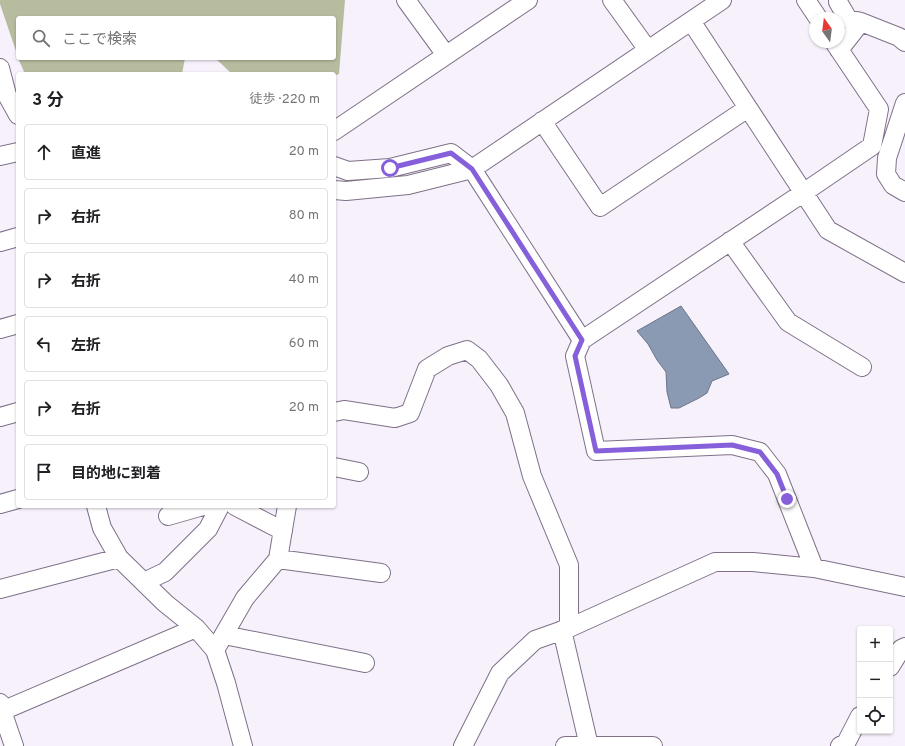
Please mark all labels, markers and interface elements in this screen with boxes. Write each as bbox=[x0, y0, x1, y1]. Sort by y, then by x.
north arrow bbox=[809, 12, 845, 48]
search box bbox=[16, 16, 336, 60]
icon: search bbox=[30, 27, 52, 49]
text: ここで検索 bbox=[62, 31, 137, 50]
text: 3 分 bbox=[32, 90, 63, 112]
text: 徒歩 · 220 m bbox=[250, 92, 320, 108]
icon: ahead bbox=[33, 141, 55, 163]
text: 20 m bbox=[289, 144, 319, 160]
text: 直進 bbox=[71, 145, 101, 164]
route start bbox=[381, 159, 399, 177]
icon: right bbox=[33, 205, 55, 227]
text: 80 m bbox=[289, 208, 319, 224]
text: 右折 bbox=[71, 209, 101, 228]
icon: right bbox=[33, 269, 55, 291]
text: 40 m bbox=[289, 272, 319, 288]
text: 右折 bbox=[71, 273, 101, 292]
icon: left bbox=[33, 333, 55, 355]
text: 60 m bbox=[289, 336, 319, 352]
text: 左折 bbox=[71, 337, 101, 356]
icon: right bbox=[33, 397, 55, 419]
text: 20 m bbox=[289, 400, 319, 416]
text: 右折 bbox=[71, 401, 101, 420]
icon: arrive bbox=[33, 461, 55, 483]
text: 目的地に到着 bbox=[71, 465, 161, 484]
route end bbox=[778, 490, 796, 508]
map controls bbox=[857, 626, 893, 734]
button: + bbox=[857, 626, 893, 662]
button: − bbox=[857, 662, 893, 698]
button: locate bbox=[857, 698, 893, 734]

